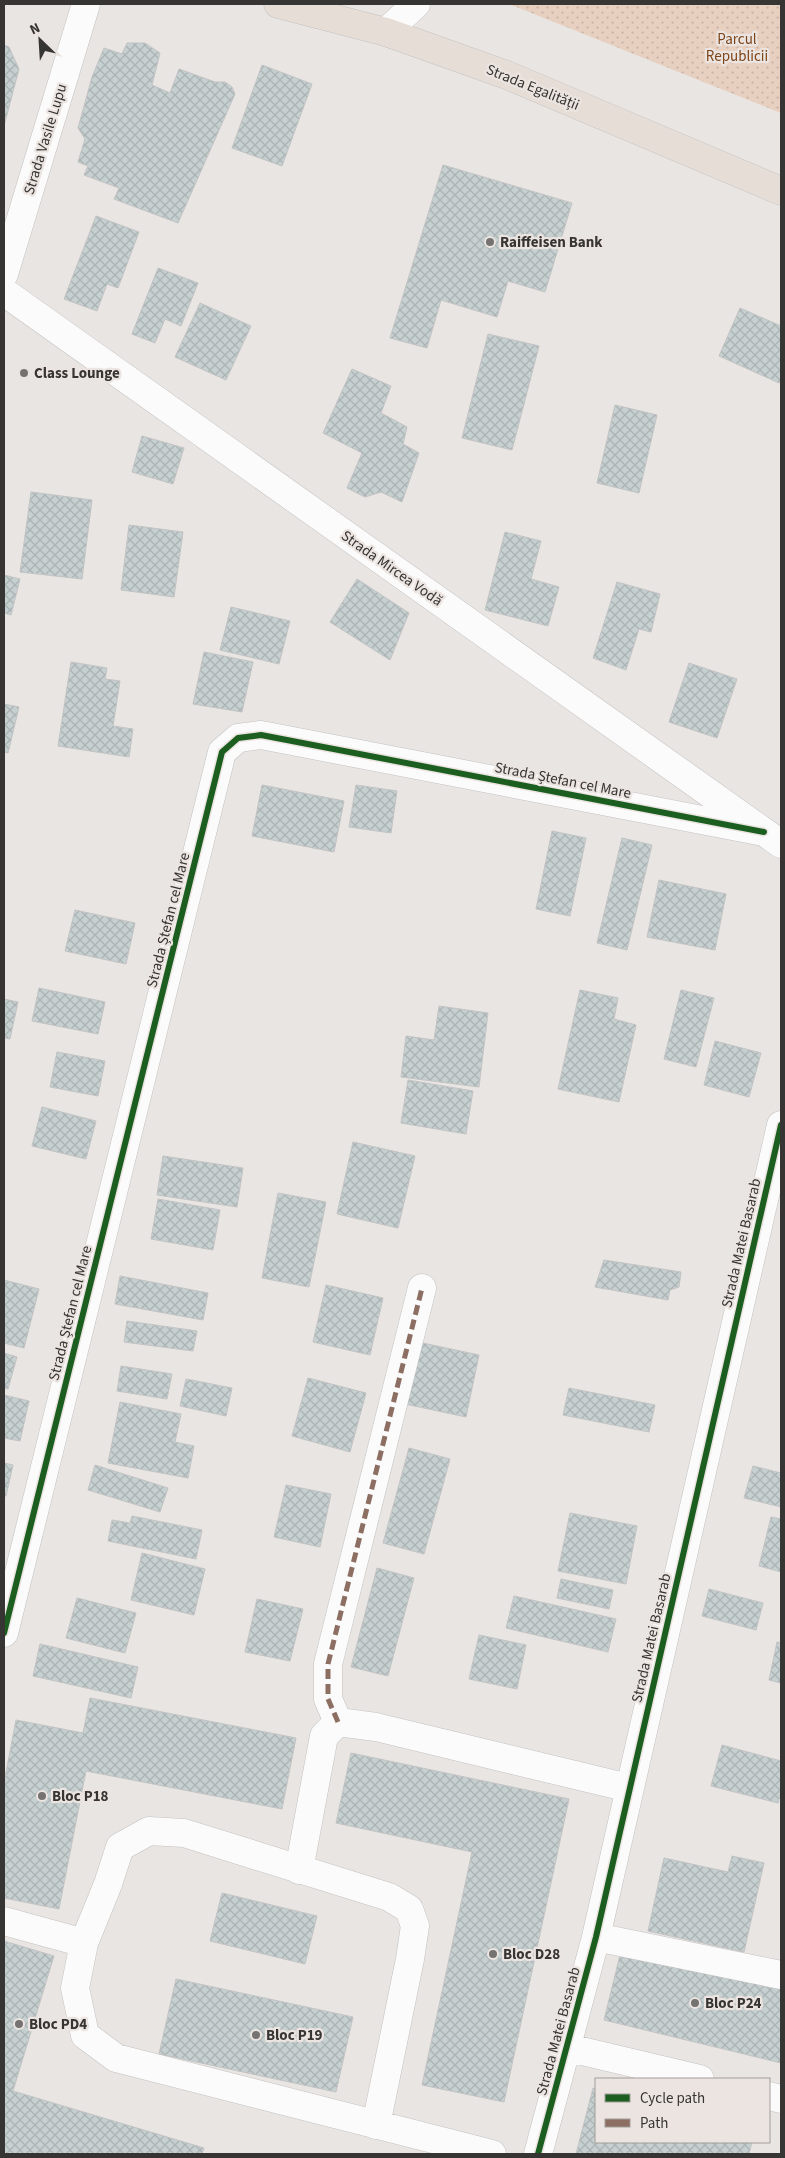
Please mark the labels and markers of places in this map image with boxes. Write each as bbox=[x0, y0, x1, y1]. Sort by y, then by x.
place label: Raiffeisen Bank bbox=[500, 232, 603, 253]
marker: Raiffeisen Bank bbox=[484, 236, 496, 248]
place label: Class Lounge bbox=[34, 363, 120, 384]
marker: Class Lounge bbox=[18, 367, 30, 379]
place label: Bloc P18 bbox=[52, 1786, 109, 1807]
marker: Bloc P18 bbox=[36, 1790, 48, 1802]
place label: Bloc D28 bbox=[503, 1944, 560, 1965]
marker: Bloc D28 bbox=[487, 1948, 499, 1960]
place label: Bloc P24 bbox=[705, 1993, 762, 2014]
marker: Bloc P24 bbox=[689, 1997, 701, 2009]
place label: Bloc PD4 bbox=[29, 2014, 87, 2035]
marker: Bloc PD4 bbox=[13, 2018, 25, 2030]
place label: Bloc P19 bbox=[266, 2025, 323, 2046]
marker: Bloc P19 bbox=[250, 2029, 262, 2041]

